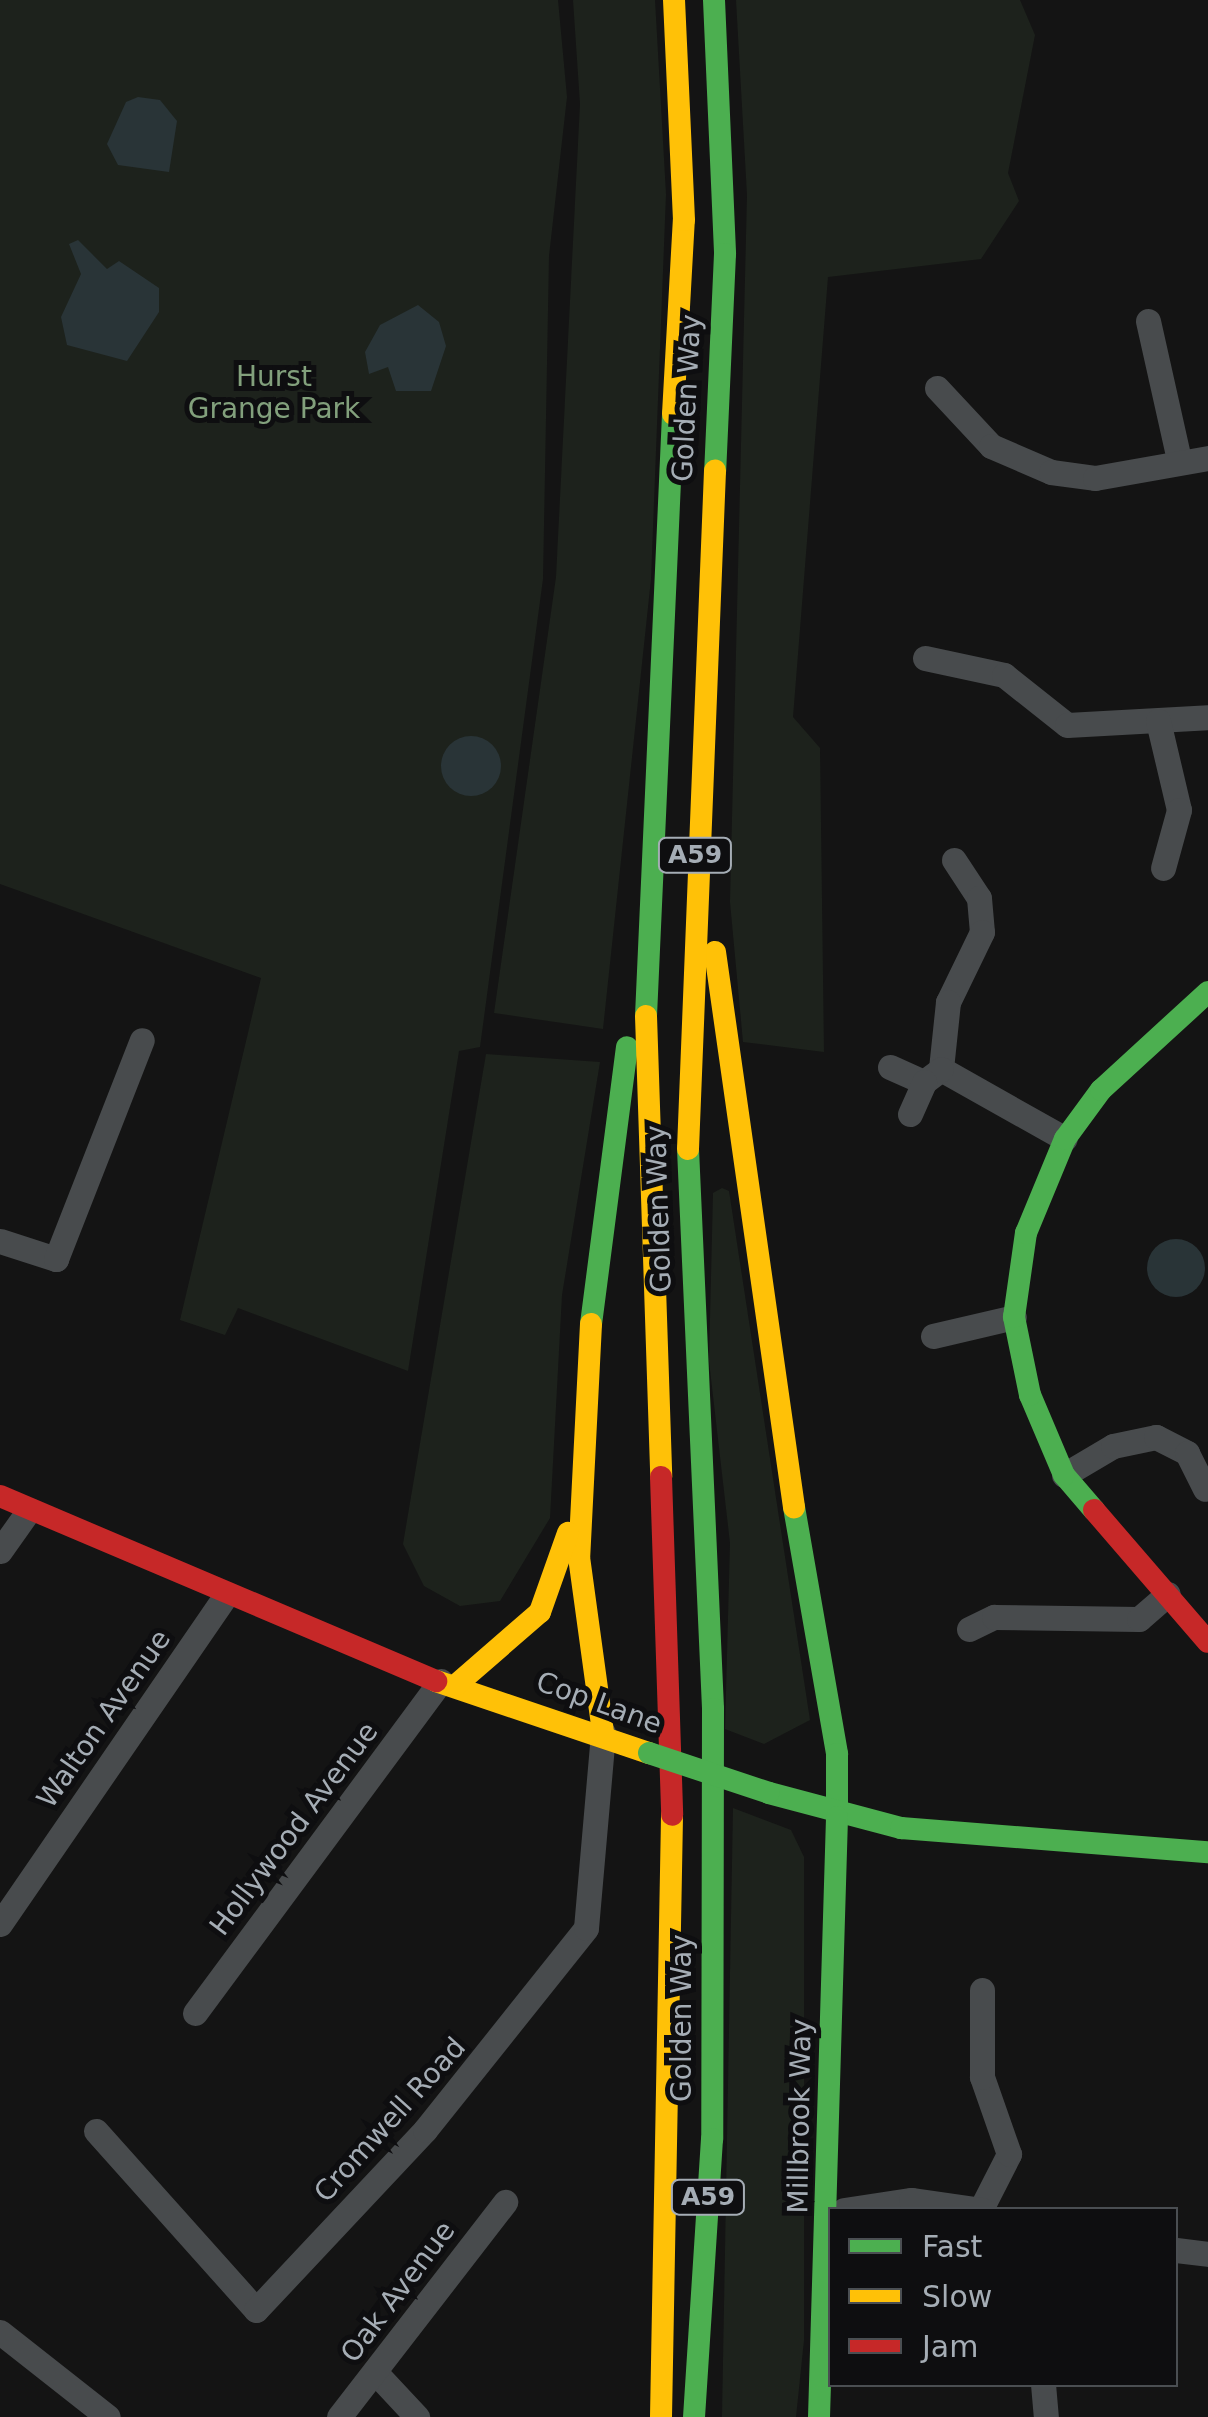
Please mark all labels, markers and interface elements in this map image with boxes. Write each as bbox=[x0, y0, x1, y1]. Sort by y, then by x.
street label: Golden Way bbox=[666, 313, 708, 483]
park label: Hurst Grange Park bbox=[188, 360, 360, 426]
road number: A59 bbox=[658, 835, 732, 875]
street label: Golden Way bbox=[639, 1125, 679, 1293]
street label: Walton Avenue bbox=[30, 1624, 178, 1814]
street label: Cop Lane bbox=[532, 1665, 666, 1741]
street label: Hollywood Avenue bbox=[203, 1716, 385, 1942]
street label: Golden Way bbox=[665, 1934, 699, 2102]
street label: Millbrook Way bbox=[781, 2018, 819, 2214]
street label: Cromwell Road bbox=[307, 2031, 473, 2209]
road number: A59 bbox=[670, 2177, 746, 2217]
legend bbox=[828, 2207, 1178, 2387]
street label: Oak Avenue bbox=[334, 2215, 462, 2369]
text: Fast bbox=[922, 2229, 982, 2264]
text: Slow bbox=[922, 2279, 992, 2314]
text: Jam bbox=[922, 2329, 978, 2364]

